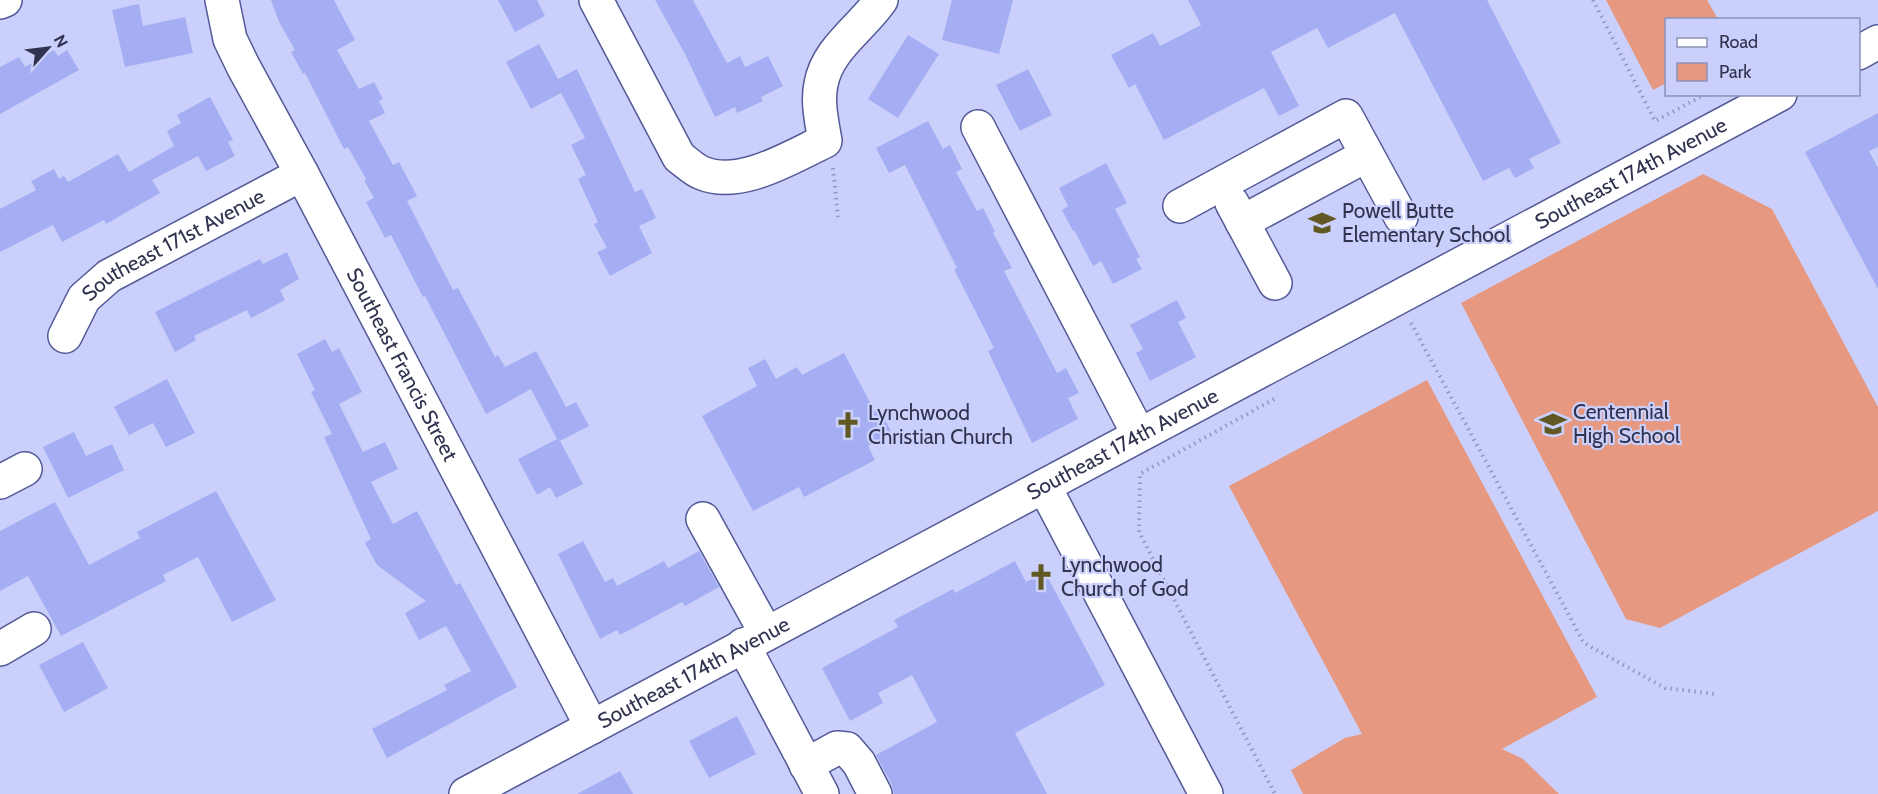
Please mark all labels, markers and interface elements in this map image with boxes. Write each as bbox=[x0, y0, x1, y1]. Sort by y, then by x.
north arrow bbox=[18, 18, 78, 78]
legend bbox=[1665, 18, 1860, 96]
text: Road bbox=[1719, 31, 1758, 53]
text: N bbox=[50, 32, 72, 51]
text: Park bbox=[1719, 61, 1752, 83]
street label: Southeast 174th Avenue bbox=[1531, 112, 1731, 234]
street label: Southeast 171st Avenue bbox=[76, 183, 269, 306]
place label: Powell Butte Elementary School bbox=[1342, 198, 1510, 247]
school or university icon: Powell Butte Elementary School bbox=[1307, 208, 1337, 238]
street label: Southeast Francis Street bbox=[341, 264, 463, 465]
street label: Southeast 174th Avenue bbox=[1022, 382, 1223, 505]
place label: Centennial High School bbox=[1573, 399, 1680, 448]
place label: Lynchwood Christian Church bbox=[868, 400, 1013, 449]
school or university icon: Centennial High School bbox=[1538, 409, 1568, 439]
church icon: Lynchwood Christian Church bbox=[833, 410, 863, 440]
place label: Lynchwood Church of God bbox=[1061, 552, 1189, 601]
church icon: Lynchwood Church of God bbox=[1026, 562, 1056, 592]
street label: Southeast 174th Avenue bbox=[593, 611, 794, 733]

